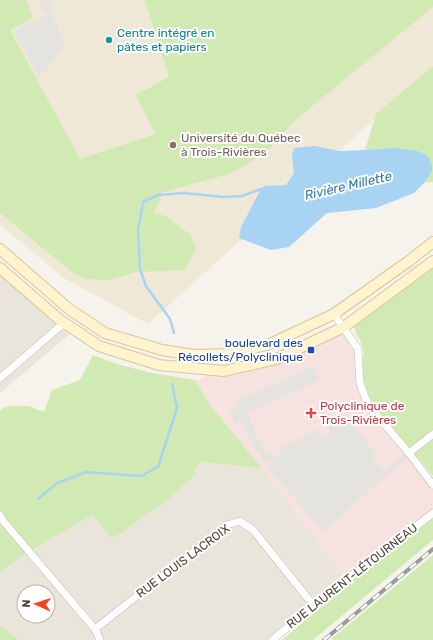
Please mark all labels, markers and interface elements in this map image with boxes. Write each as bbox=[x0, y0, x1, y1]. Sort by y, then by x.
place label: Centre intégré en pâtes et papiers bbox=[117, 26, 214, 54]
marker: Centre intégré en pâtes et papiers bbox=[104, 35, 114, 45]
place label: Université du Québec à Trois-Rivières bbox=[181, 131, 301, 159]
marker: Université du Québec à Trois-Rivières bbox=[168, 140, 178, 150]
water label: Rivière Millette bbox=[303, 168, 393, 203]
place label: boulevard des Récollets/Polyclinique bbox=[178, 336, 303, 364]
marker: boulevard des Récollets/Polyclinique bbox=[306, 345, 316, 355]
place label: Polyclinique de Trois-Rivières bbox=[320, 399, 405, 427]
marker: Polyclinique de Trois-Rivières bbox=[305, 407, 317, 419]
street label: RUE LOUIS LACROIX bbox=[134, 521, 233, 601]
street label: RUE LAURENT-LÉTOURNEAU bbox=[284, 521, 420, 631]
north arrow bbox=[16, 584, 56, 624]
text: N bbox=[20, 599, 33, 608]

